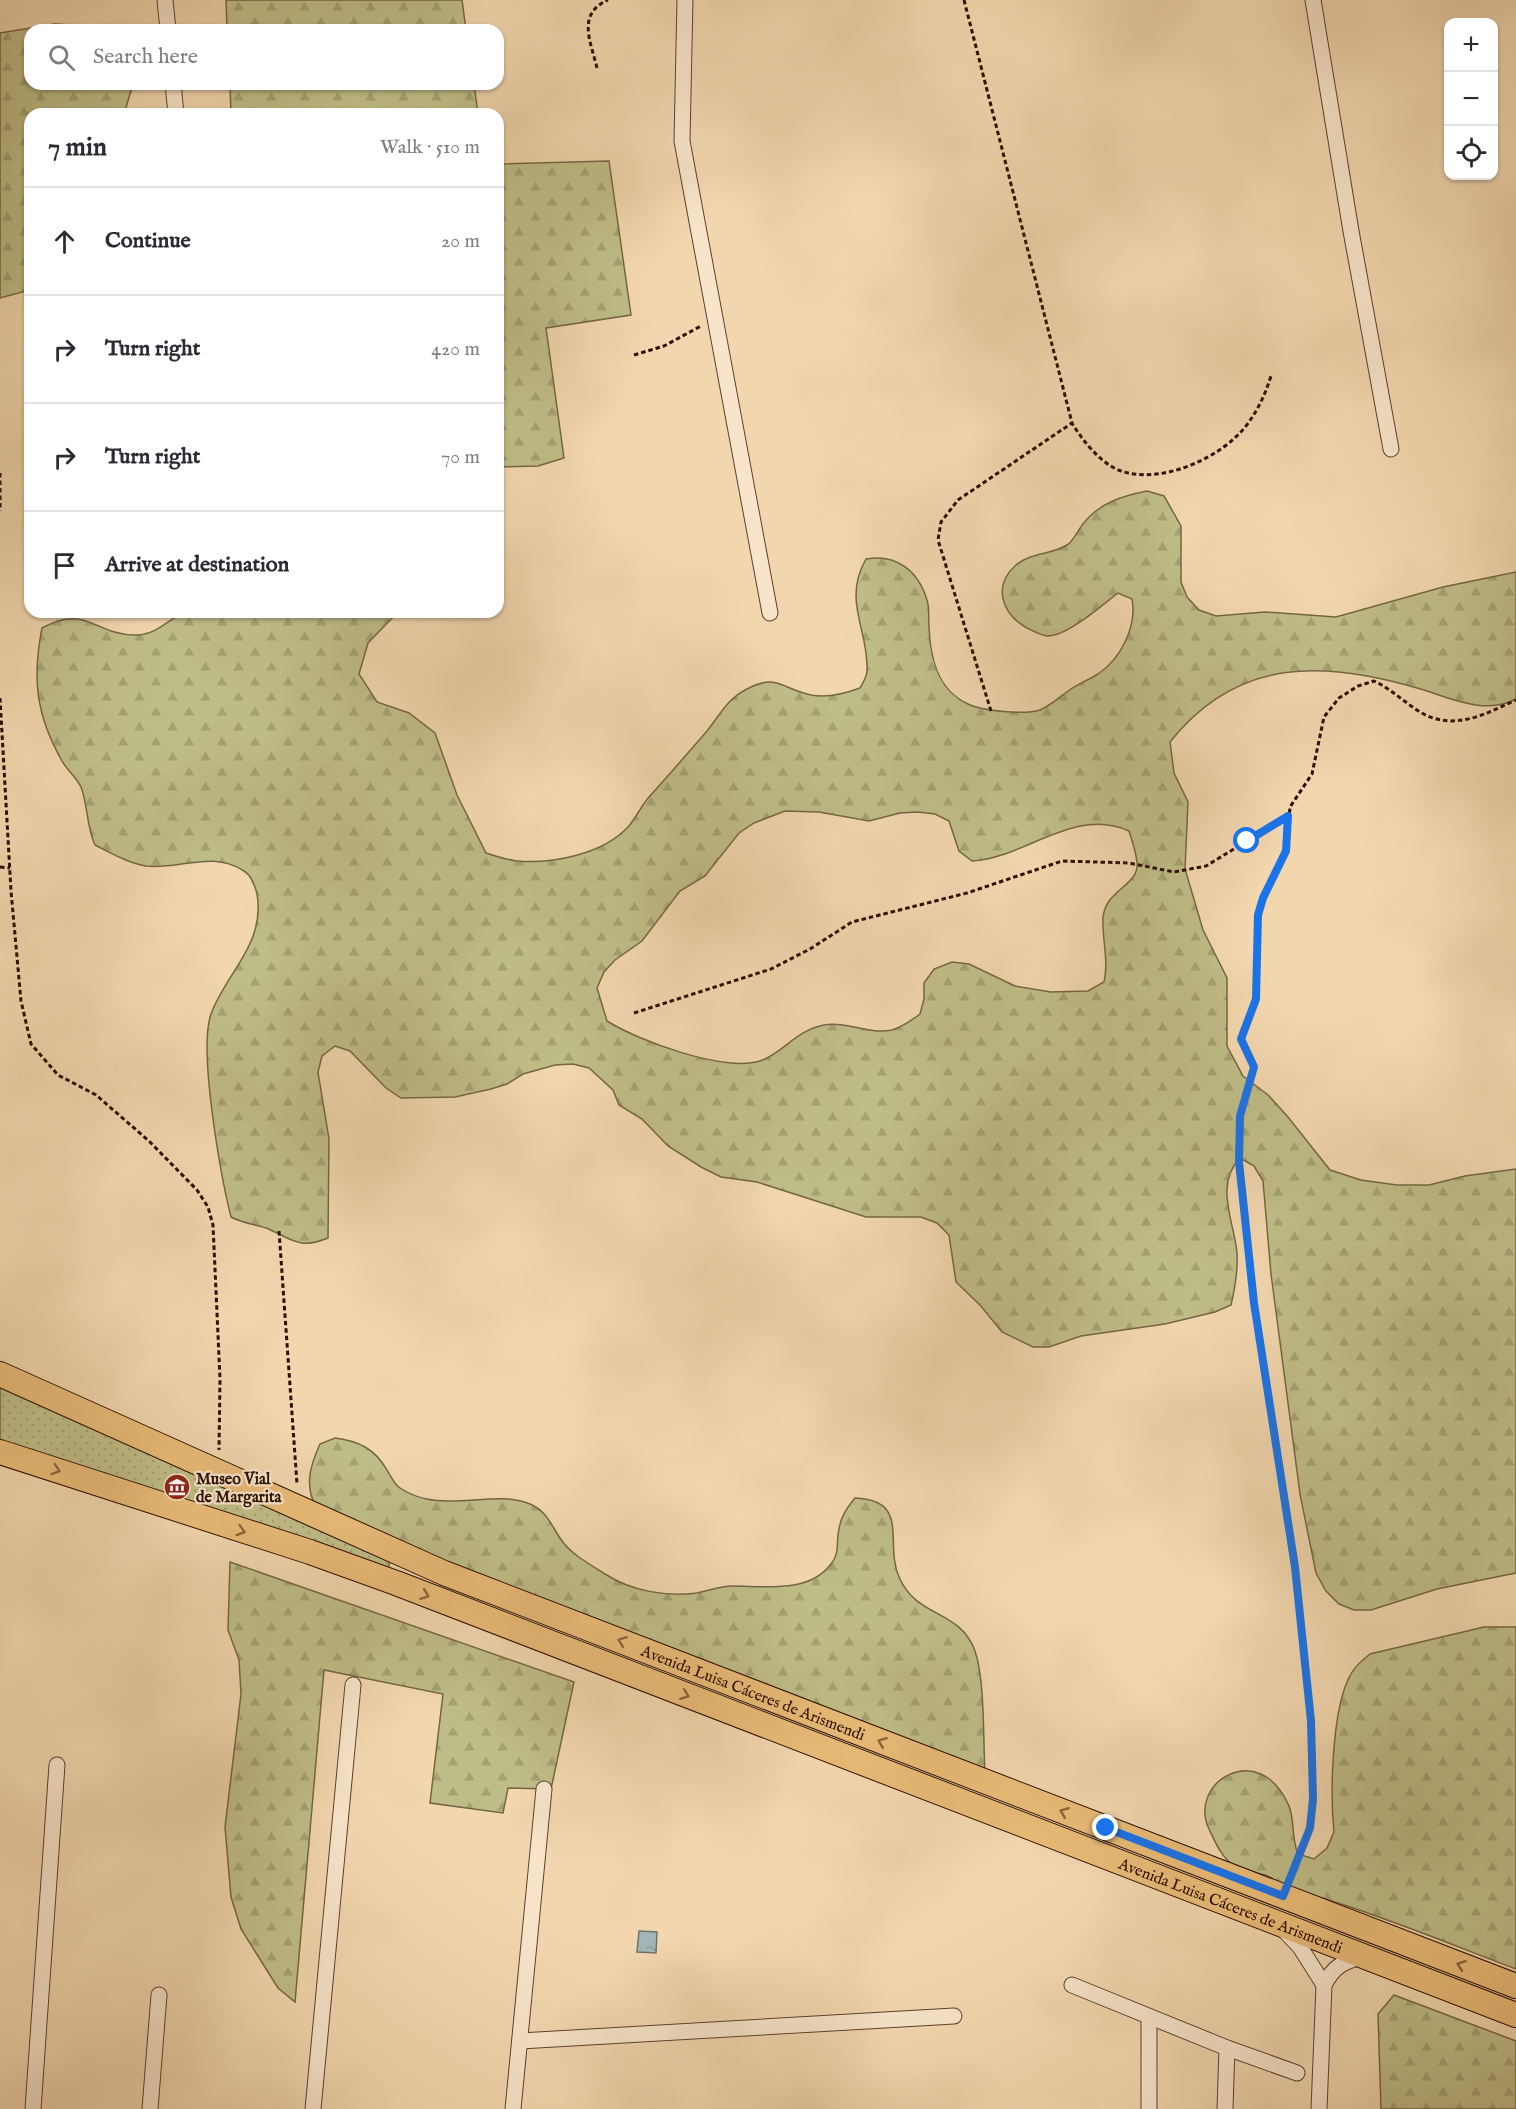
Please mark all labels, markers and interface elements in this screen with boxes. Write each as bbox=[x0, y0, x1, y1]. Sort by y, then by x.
map controls bbox=[1444, 18, 1498, 180]
button: + bbox=[1444, 18, 1498, 72]
search box bbox=[24, 24, 504, 90]
icon: search bbox=[45, 41, 78, 74]
text: Search here bbox=[93, 43, 198, 71]
button: − bbox=[1444, 72, 1498, 126]
button: locate bbox=[1444, 126, 1498, 180]
text: 7 min bbox=[48, 131, 107, 164]
text: Walk · 510 m bbox=[380, 135, 480, 160]
icon: ahead bbox=[48, 225, 81, 258]
text: Continue bbox=[105, 227, 191, 255]
text: 20 m bbox=[441, 229, 480, 254]
icon: right bbox=[48, 333, 81, 366]
text: Turn right bbox=[105, 335, 200, 363]
text: 420 m bbox=[431, 337, 480, 362]
icon: right bbox=[48, 441, 81, 474]
text: Turn right bbox=[105, 443, 200, 471]
text: 70 m bbox=[441, 445, 480, 470]
icon: arrive bbox=[48, 549, 81, 582]
text: Arrive at destination bbox=[105, 551, 289, 579]
route start bbox=[1233, 827, 1259, 853]
one-way arrow bbox=[50, 1463, 61, 1475]
place label: Museo Vial de Margarita bbox=[196, 1470, 282, 1508]
museum icon: Museo Vial de Margarita bbox=[162, 1472, 192, 1502]
one-way arrow bbox=[235, 1524, 246, 1536]
one-way arrow bbox=[419, 1587, 430, 1600]
one-way arrow bbox=[617, 1636, 627, 1649]
street label: Avenida Luisa Cáceres de Arismendi bbox=[637, 1641, 867, 1746]
one-way arrow bbox=[679, 1688, 690, 1700]
one-way arrow bbox=[877, 1736, 888, 1749]
one-way arrow bbox=[1059, 1807, 1070, 1819]
route end bbox=[1092, 1814, 1118, 1840]
street label: Avenida Luisa Cáceres de Arismendi bbox=[1114, 1854, 1345, 1959]
one-way arrow bbox=[1457, 1960, 1468, 1972]

